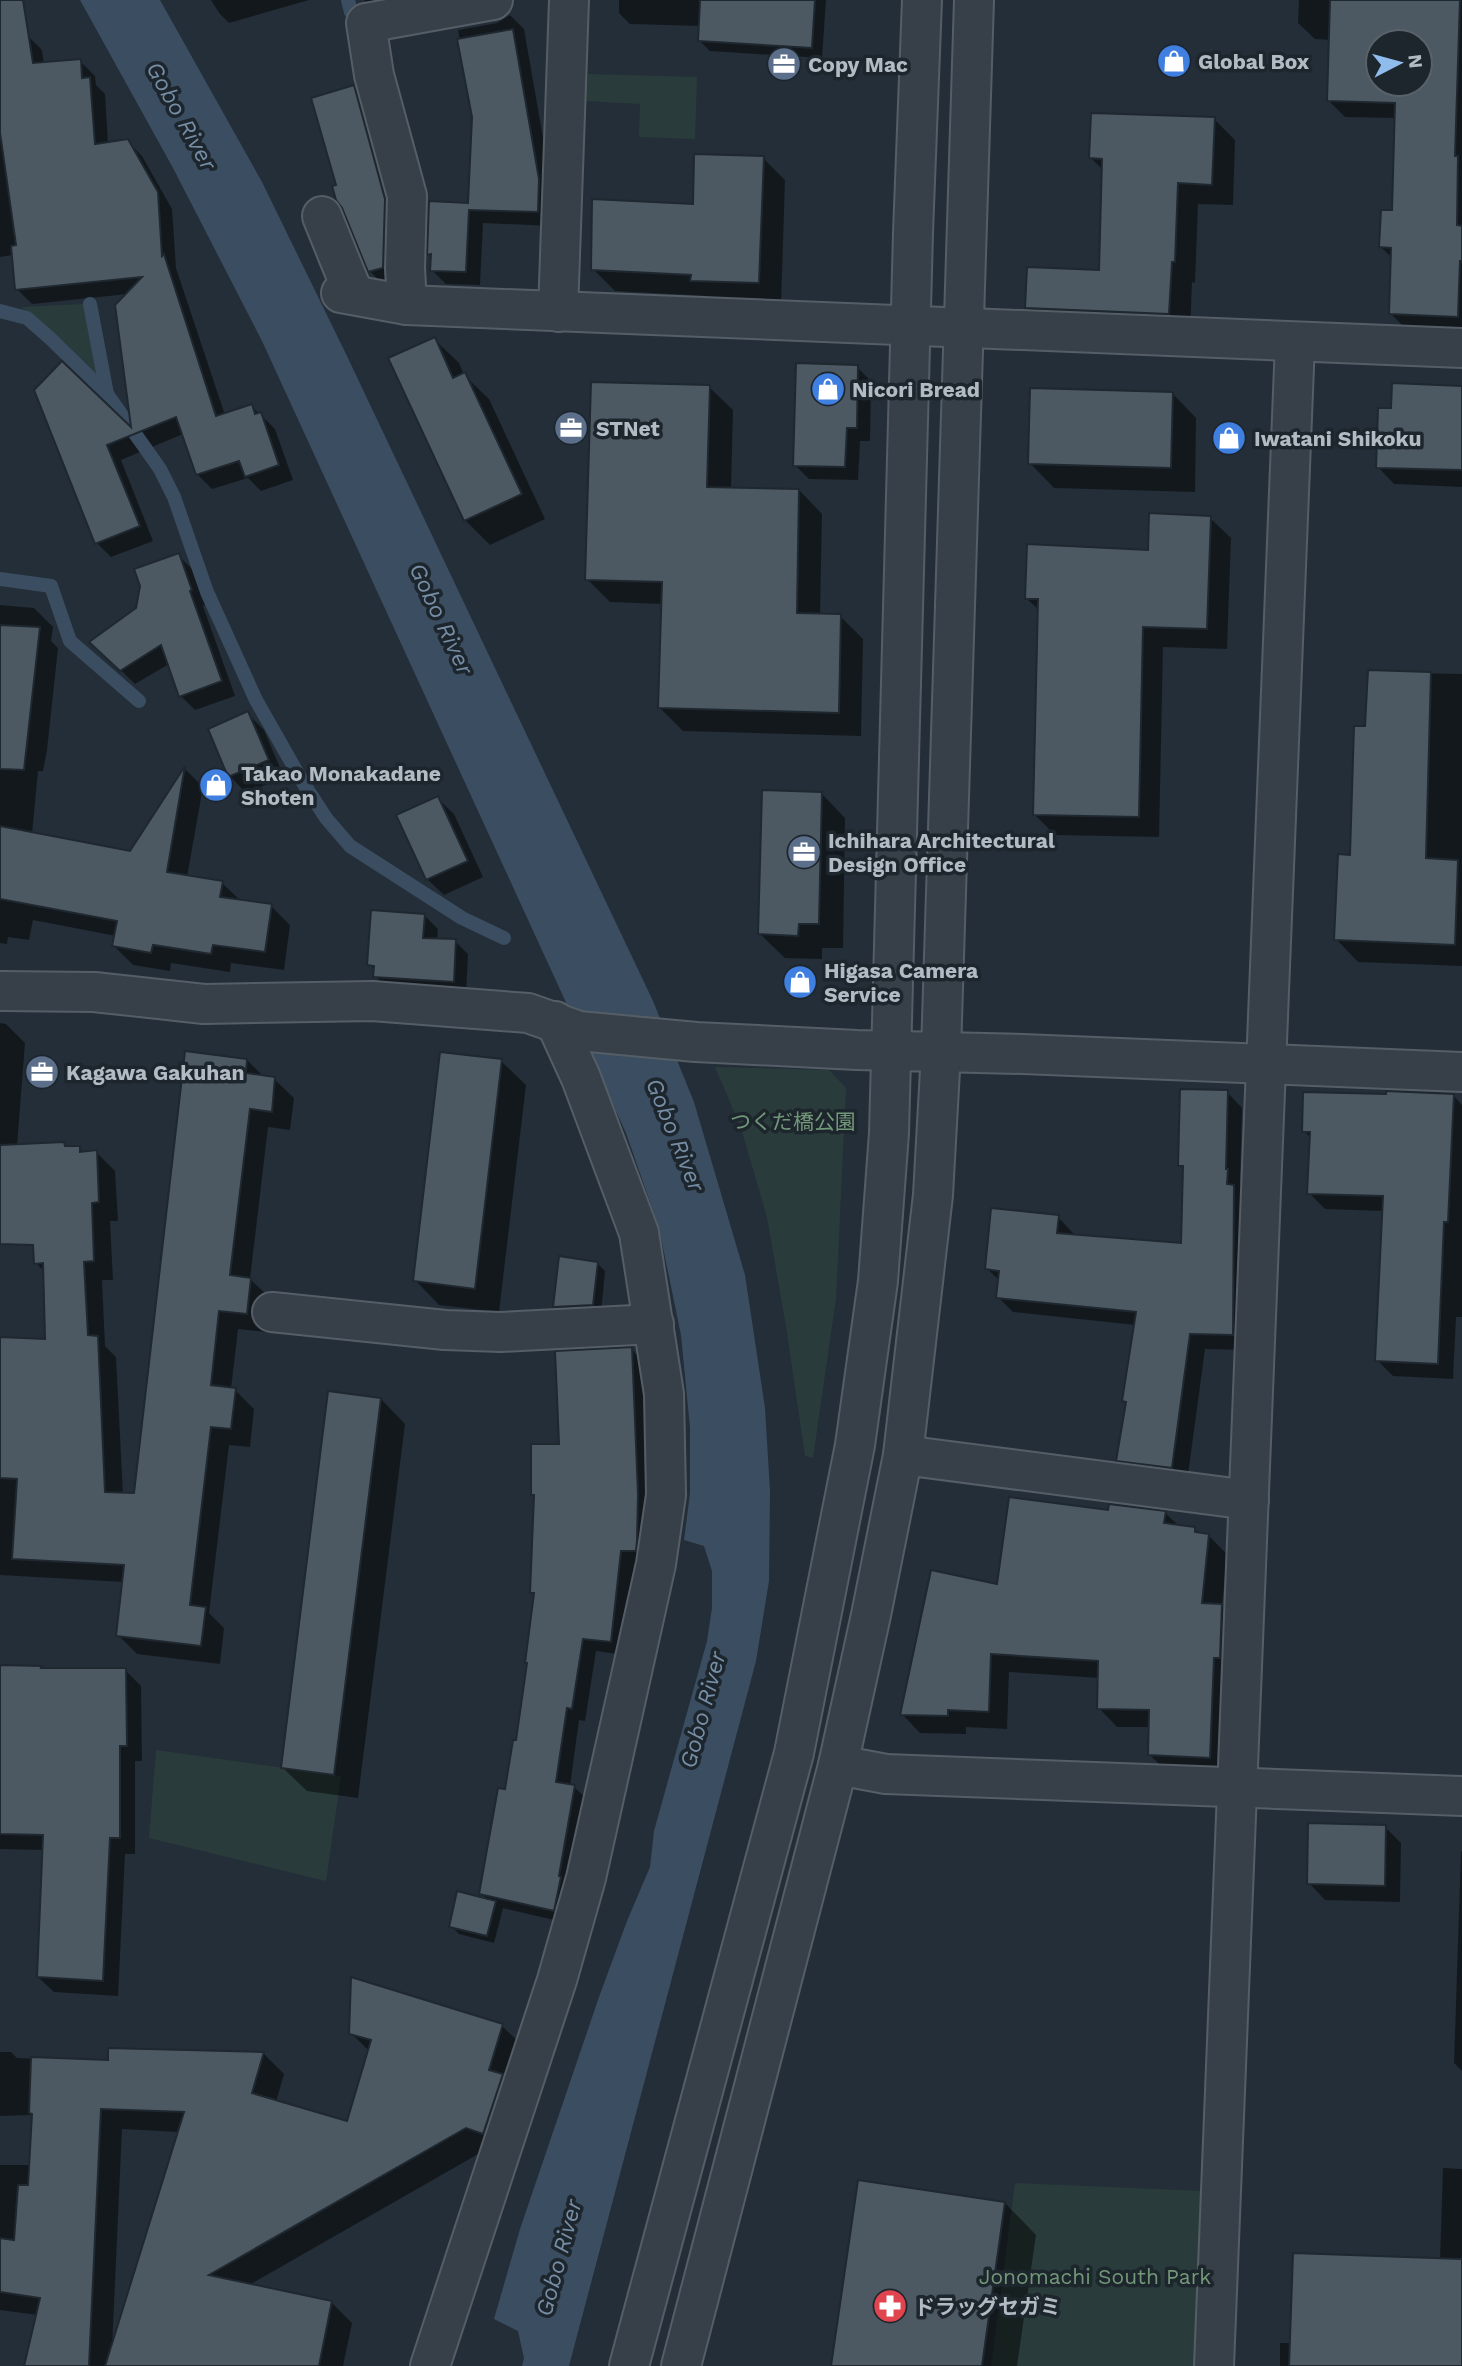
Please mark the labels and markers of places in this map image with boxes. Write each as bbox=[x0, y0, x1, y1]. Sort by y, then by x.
shop icon: Global Box bbox=[1155, 42, 1193, 80]
office icon: Copy Mac bbox=[765, 45, 803, 83]
place label: Global Box bbox=[1198, 49, 1310, 74]
place label: Copy Mac bbox=[808, 52, 908, 77]
shop icon: Nicori Bread bbox=[809, 370, 847, 408]
place label: Nicori Bread bbox=[852, 377, 980, 402]
office icon: STNet bbox=[552, 409, 590, 447]
place label: STNet bbox=[596, 416, 660, 441]
shop icon: Iwatani Shikoku bbox=[1210, 419, 1248, 457]
place label: Iwatani Shikoku bbox=[1254, 426, 1422, 451]
place label: Takao Monakadane Shoten bbox=[241, 761, 441, 810]
shop icon: Takao Monakadane Shoten bbox=[197, 766, 235, 804]
place label: Ichihara Architectural Design Office bbox=[828, 828, 1055, 877]
office icon: Ichihara Architectural Design Office bbox=[785, 833, 823, 871]
place label: Higasa Camera Service bbox=[824, 958, 979, 1007]
shop icon: Higasa Camera Service bbox=[781, 963, 819, 1001]
office icon: Kagawa Gakuhan bbox=[23, 1053, 61, 1091]
place label: Kagawa Gakuhan bbox=[66, 1060, 244, 1085]
pharmacy icon: ドラッグセガミ bbox=[871, 2287, 909, 2325]
place label: ドラッグセガミ bbox=[914, 2294, 1061, 2319]

